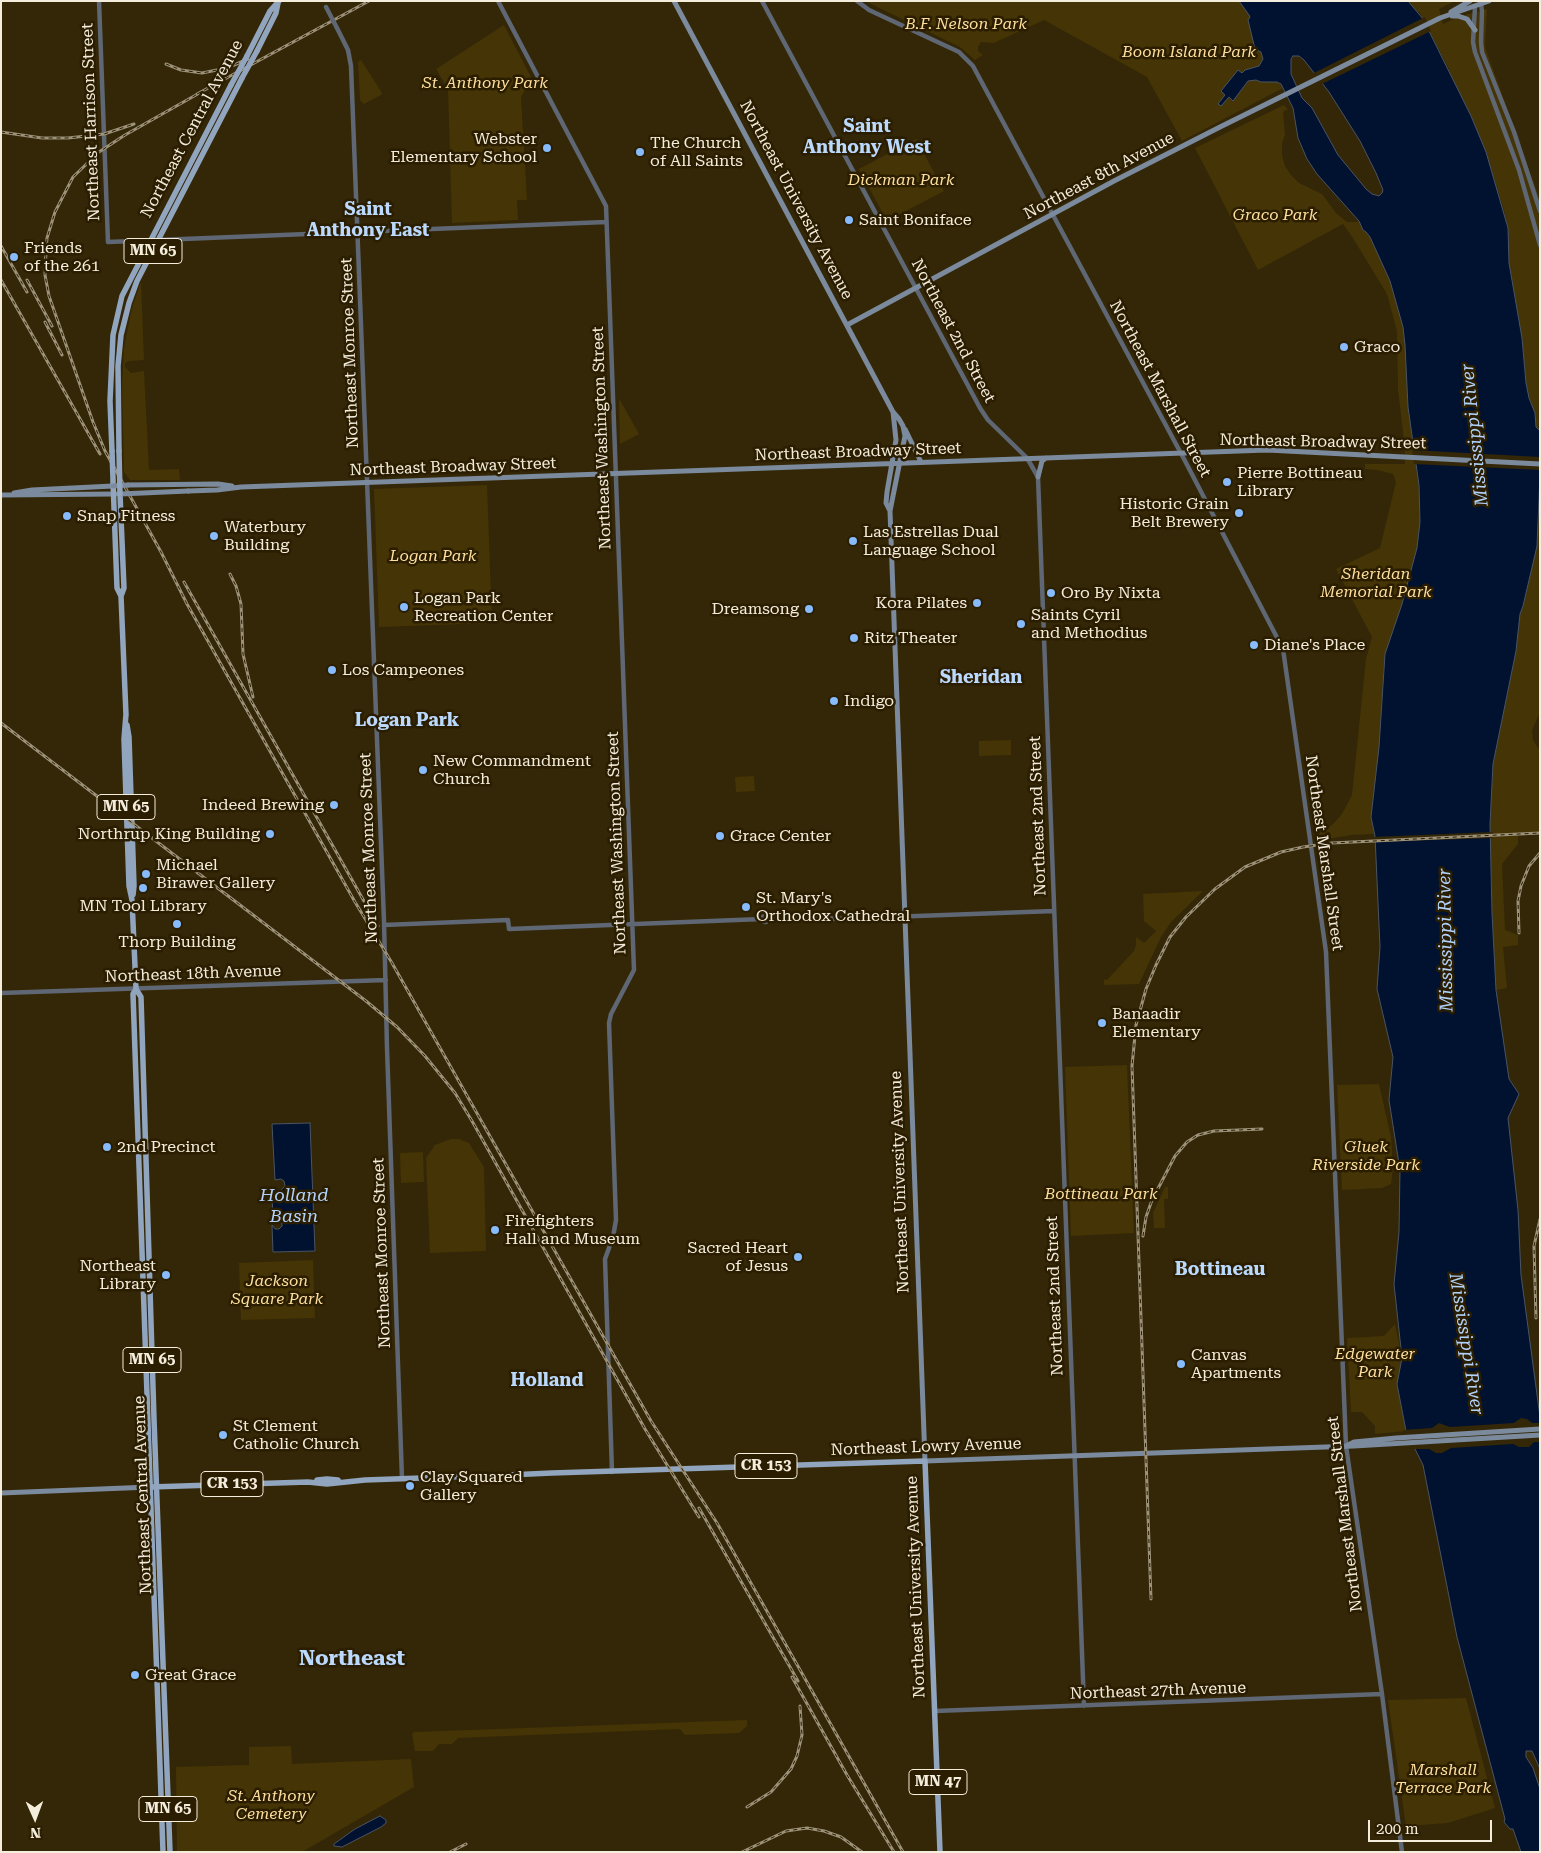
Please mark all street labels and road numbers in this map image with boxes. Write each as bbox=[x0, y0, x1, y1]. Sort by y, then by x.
street label: Northeast Harrison Street bbox=[78, 23, 104, 221]
street label: Northeast Central Avenue bbox=[137, 37, 247, 221]
street label: Northeast University Avenue bbox=[735, 97, 857, 303]
street label: Northeast 8th Avenue bbox=[1021, 128, 1177, 224]
road number: MN 65 bbox=[124, 238, 182, 264]
street label: Northeast 2nd Street bbox=[907, 256, 999, 406]
street label: Northeast Monroe Street bbox=[337, 257, 363, 449]
street label: Northeast Marshall Street bbox=[1105, 297, 1215, 481]
street label: Northeast Washington Street bbox=[589, 326, 615, 550]
street label: Northeast Broadway Street bbox=[1219, 431, 1427, 453]
street label: Northeast Broadway Street bbox=[754, 439, 962, 465]
street label: Northeast Broadway Street bbox=[349, 454, 557, 480]
street label: Northeast Washington Street bbox=[604, 731, 630, 955]
street label: Northeast 2nd Street bbox=[1026, 736, 1050, 896]
street label: Northeast Monroe Street bbox=[356, 752, 382, 944]
street label: Northeast Marshall Street bbox=[1301, 754, 1347, 952]
road number: MN 65 bbox=[97, 794, 155, 820]
street label: Northeast 18th Avenue bbox=[105, 961, 281, 987]
street label: Northeast University Avenue bbox=[887, 1070, 913, 1294]
street label: Northeast Monroe Street bbox=[369, 1157, 395, 1349]
street label: Northeast 2nd Street bbox=[1043, 1216, 1067, 1376]
road number: MN 65 bbox=[123, 1348, 181, 1372]
street label: Northeast Central Avenue bbox=[130, 1395, 156, 1595]
street label: Northeast Marshall Street bbox=[1323, 1415, 1367, 1613]
street label: Northeast Lowry Avenue bbox=[830, 1434, 1022, 1460]
road number: CR 153 bbox=[735, 1454, 797, 1478]
road number: CR 153 bbox=[201, 1472, 263, 1496]
street label: Northeast University Avenue bbox=[903, 1475, 929, 1699]
street label: Northeast 27th Avenue bbox=[1070, 1678, 1246, 1704]
road number: MN 47 bbox=[909, 1770, 967, 1794]
road number: MN 65 bbox=[139, 1796, 197, 1822]

